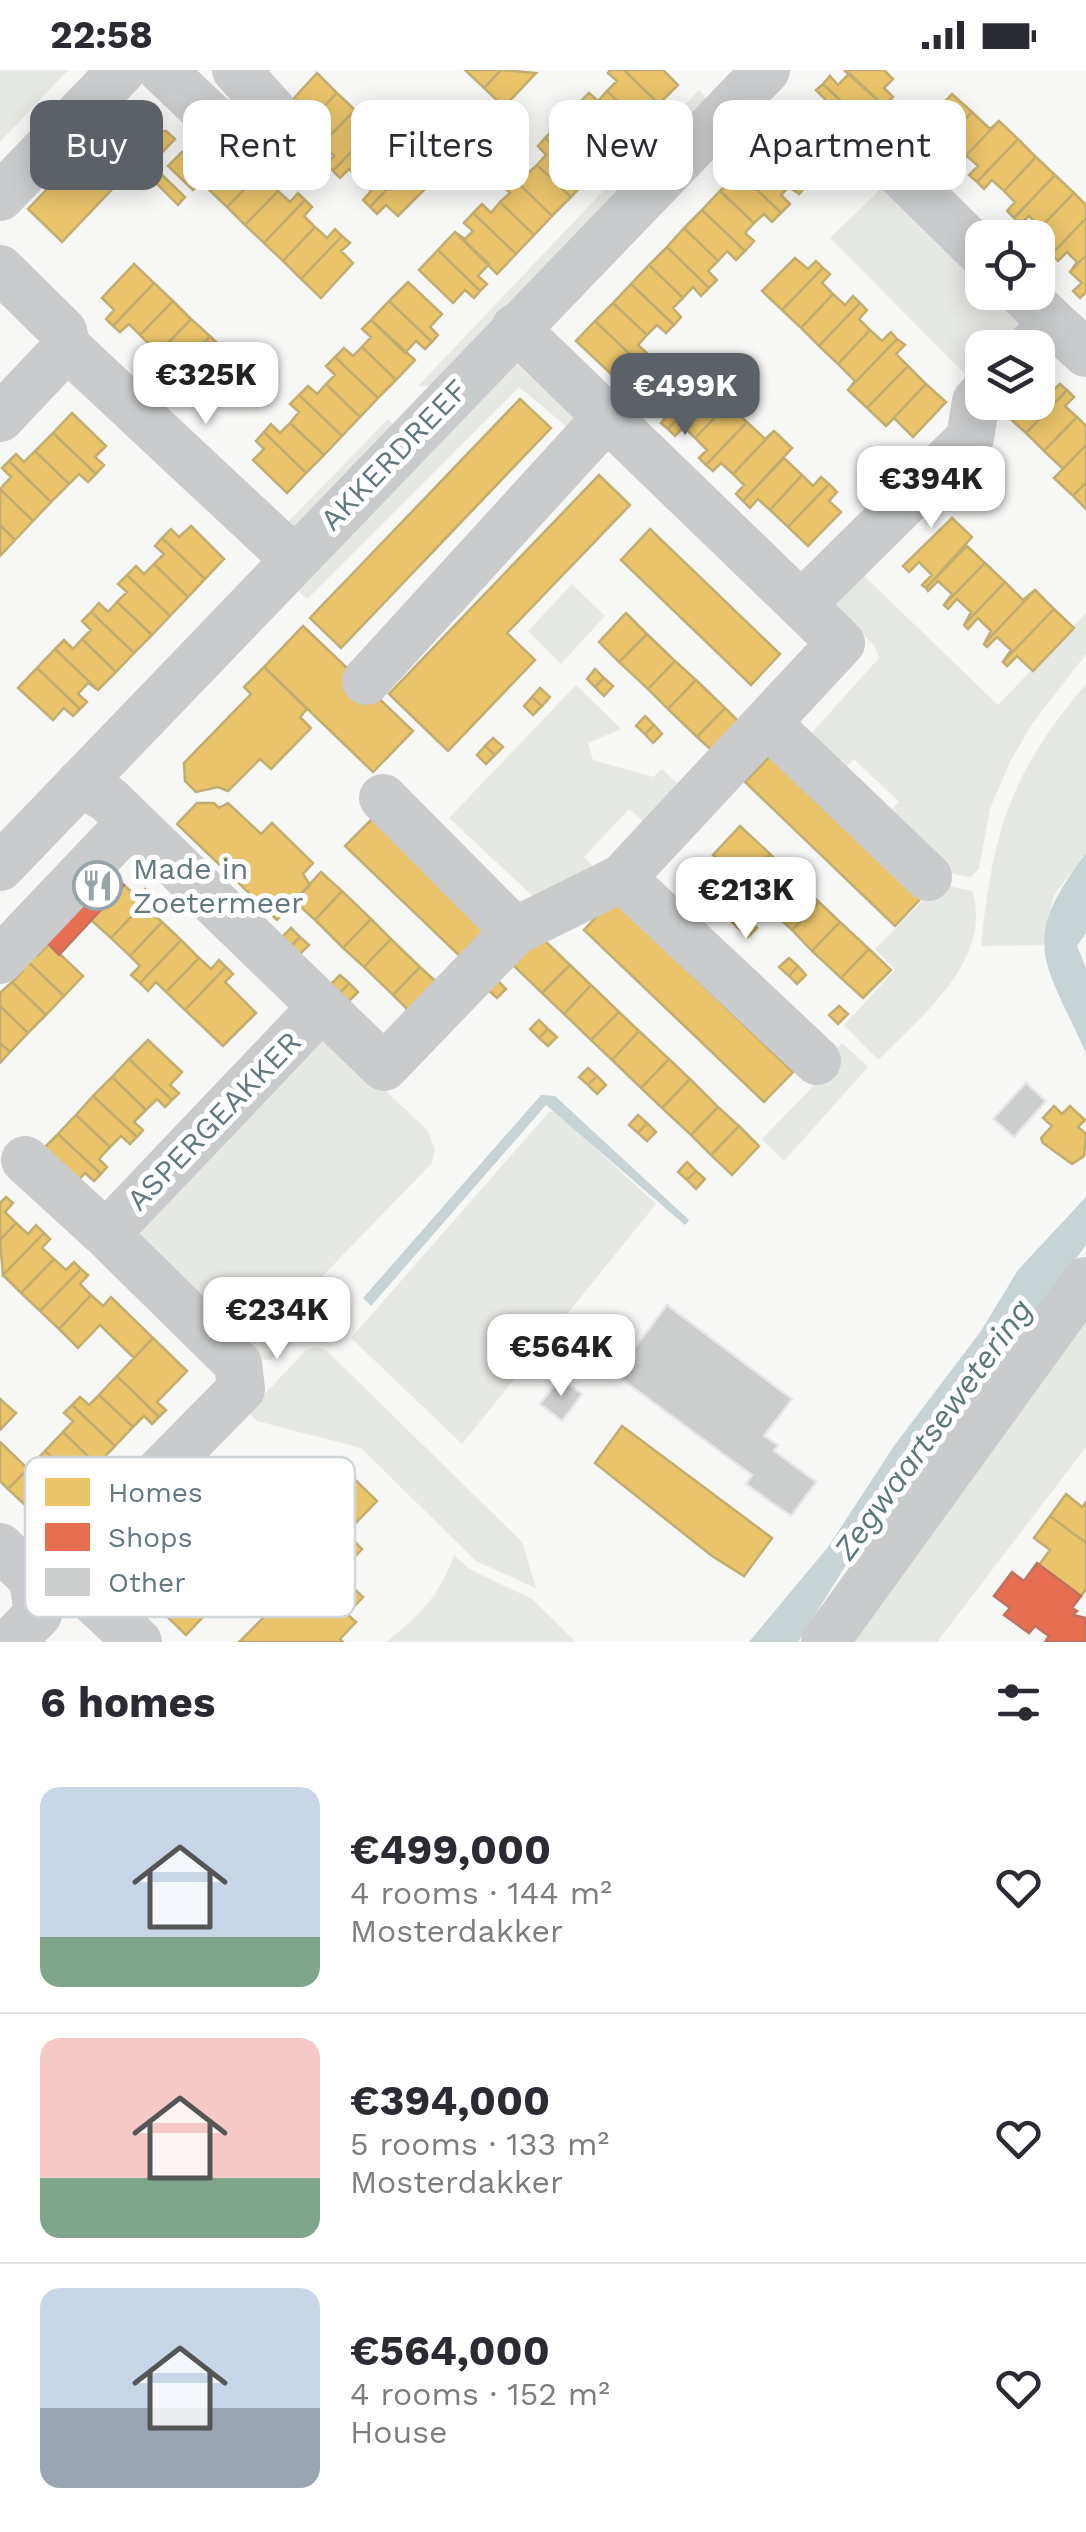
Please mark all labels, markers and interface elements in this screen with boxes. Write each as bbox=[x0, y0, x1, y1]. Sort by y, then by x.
text: 22:58 bbox=[50, 13, 153, 57]
chip: Buy bbox=[30, 100, 163, 190]
chip: Rent bbox=[183, 100, 331, 190]
chip: Filters bbox=[351, 100, 529, 190]
chip: New bbox=[549, 100, 693, 190]
chip: Apartment bbox=[713, 100, 966, 190]
map controls bbox=[965, 220, 1055, 420]
button: locate bbox=[965, 220, 1055, 310]
button: layers bbox=[965, 330, 1055, 420]
pin: €325K bbox=[136, 342, 276, 427]
pin: €499K bbox=[615, 353, 755, 438]
text: €325K bbox=[155, 355, 257, 393]
text: €499K bbox=[633, 366, 737, 404]
street label: AKKERDREEF bbox=[313, 372, 474, 537]
pin: €394K bbox=[861, 446, 1001, 531]
text: €394K bbox=[879, 459, 983, 497]
place label: Made in Zoetermeer bbox=[133, 851, 304, 920]
pin: €213K bbox=[676, 857, 816, 942]
restaurant icon: Made in Zoetermeer bbox=[72, 860, 124, 912]
text: €213K bbox=[698, 870, 794, 908]
street label: ASPERGEAKKER bbox=[119, 1024, 308, 1217]
pin: €234K bbox=[207, 1277, 347, 1362]
text: €234K bbox=[225, 1290, 329, 1328]
water label: Zegwaartsewetering bbox=[825, 1291, 1040, 1567]
pin: €564K bbox=[491, 1314, 631, 1399]
text: €564K bbox=[509, 1327, 613, 1365]
legend bbox=[25, 1457, 355, 1617]
text: Homes bbox=[108, 1476, 203, 1509]
text: Shops bbox=[108, 1521, 192, 1554]
text: Other bbox=[108, 1566, 186, 1599]
icon: filters bbox=[991, 1675, 1046, 1730]
text: 6 homes bbox=[40, 1678, 215, 1727]
text: €499,000 bbox=[350, 1825, 551, 1874]
icon: home bbox=[120, 1827, 240, 1947]
icon: heart bbox=[991, 1860, 1046, 1915]
text: 4 rooms · 144 m² bbox=[350, 1874, 612, 1912]
text: Mosterdakker bbox=[350, 1912, 563, 1950]
text: €394,000 bbox=[350, 2076, 550, 2125]
icon: home bbox=[120, 2078, 240, 2198]
icon: heart bbox=[991, 2111, 1046, 2166]
text: 5 rooms · 133 m² bbox=[350, 2125, 609, 2163]
text: Mosterdakker bbox=[350, 2163, 563, 2201]
text: €564,000 bbox=[350, 2326, 550, 2375]
icon: home bbox=[120, 2328, 240, 2448]
icon: heart bbox=[991, 2361, 1046, 2416]
text: 4 rooms · 152 m² bbox=[350, 2375, 610, 2413]
text: House bbox=[350, 2413, 448, 2451]

